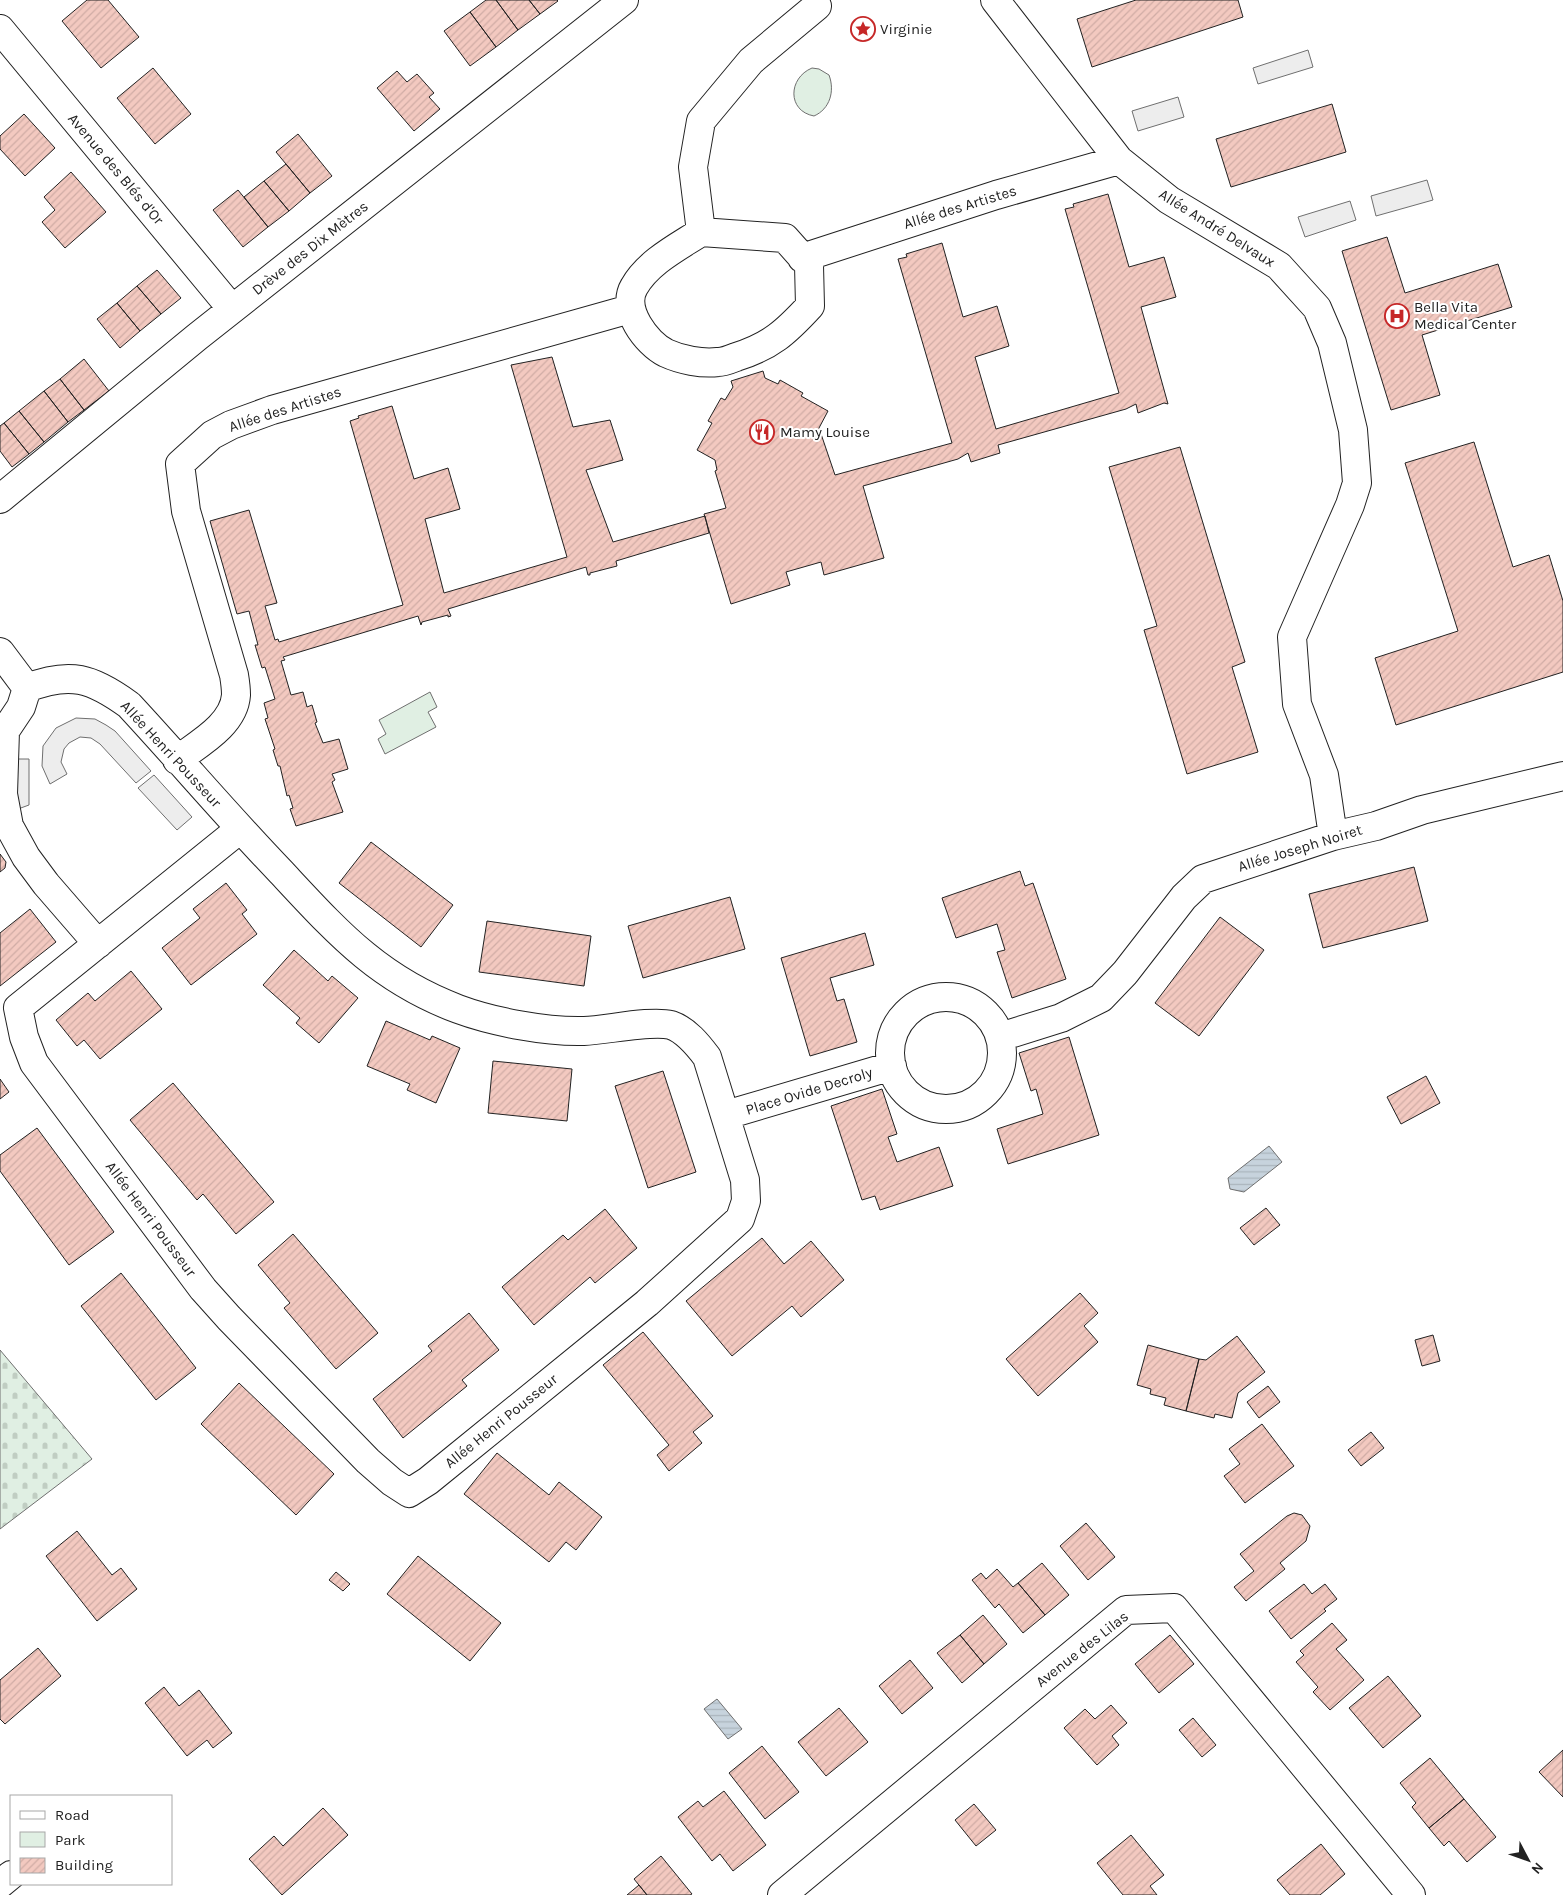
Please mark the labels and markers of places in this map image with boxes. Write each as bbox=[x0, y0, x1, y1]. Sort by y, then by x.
place icon: Virginie bbox=[850, 16, 876, 42]
place label: Virginie bbox=[880, 20, 932, 38]
place label: Bella Vita Medical Center bbox=[1414, 298, 1517, 333]
hospital icon: Bella Vita Medical Center bbox=[1384, 303, 1410, 329]
restaurant icon: Mamy Louise bbox=[749, 419, 775, 445]
place label: Mamy Louise bbox=[780, 423, 870, 441]

